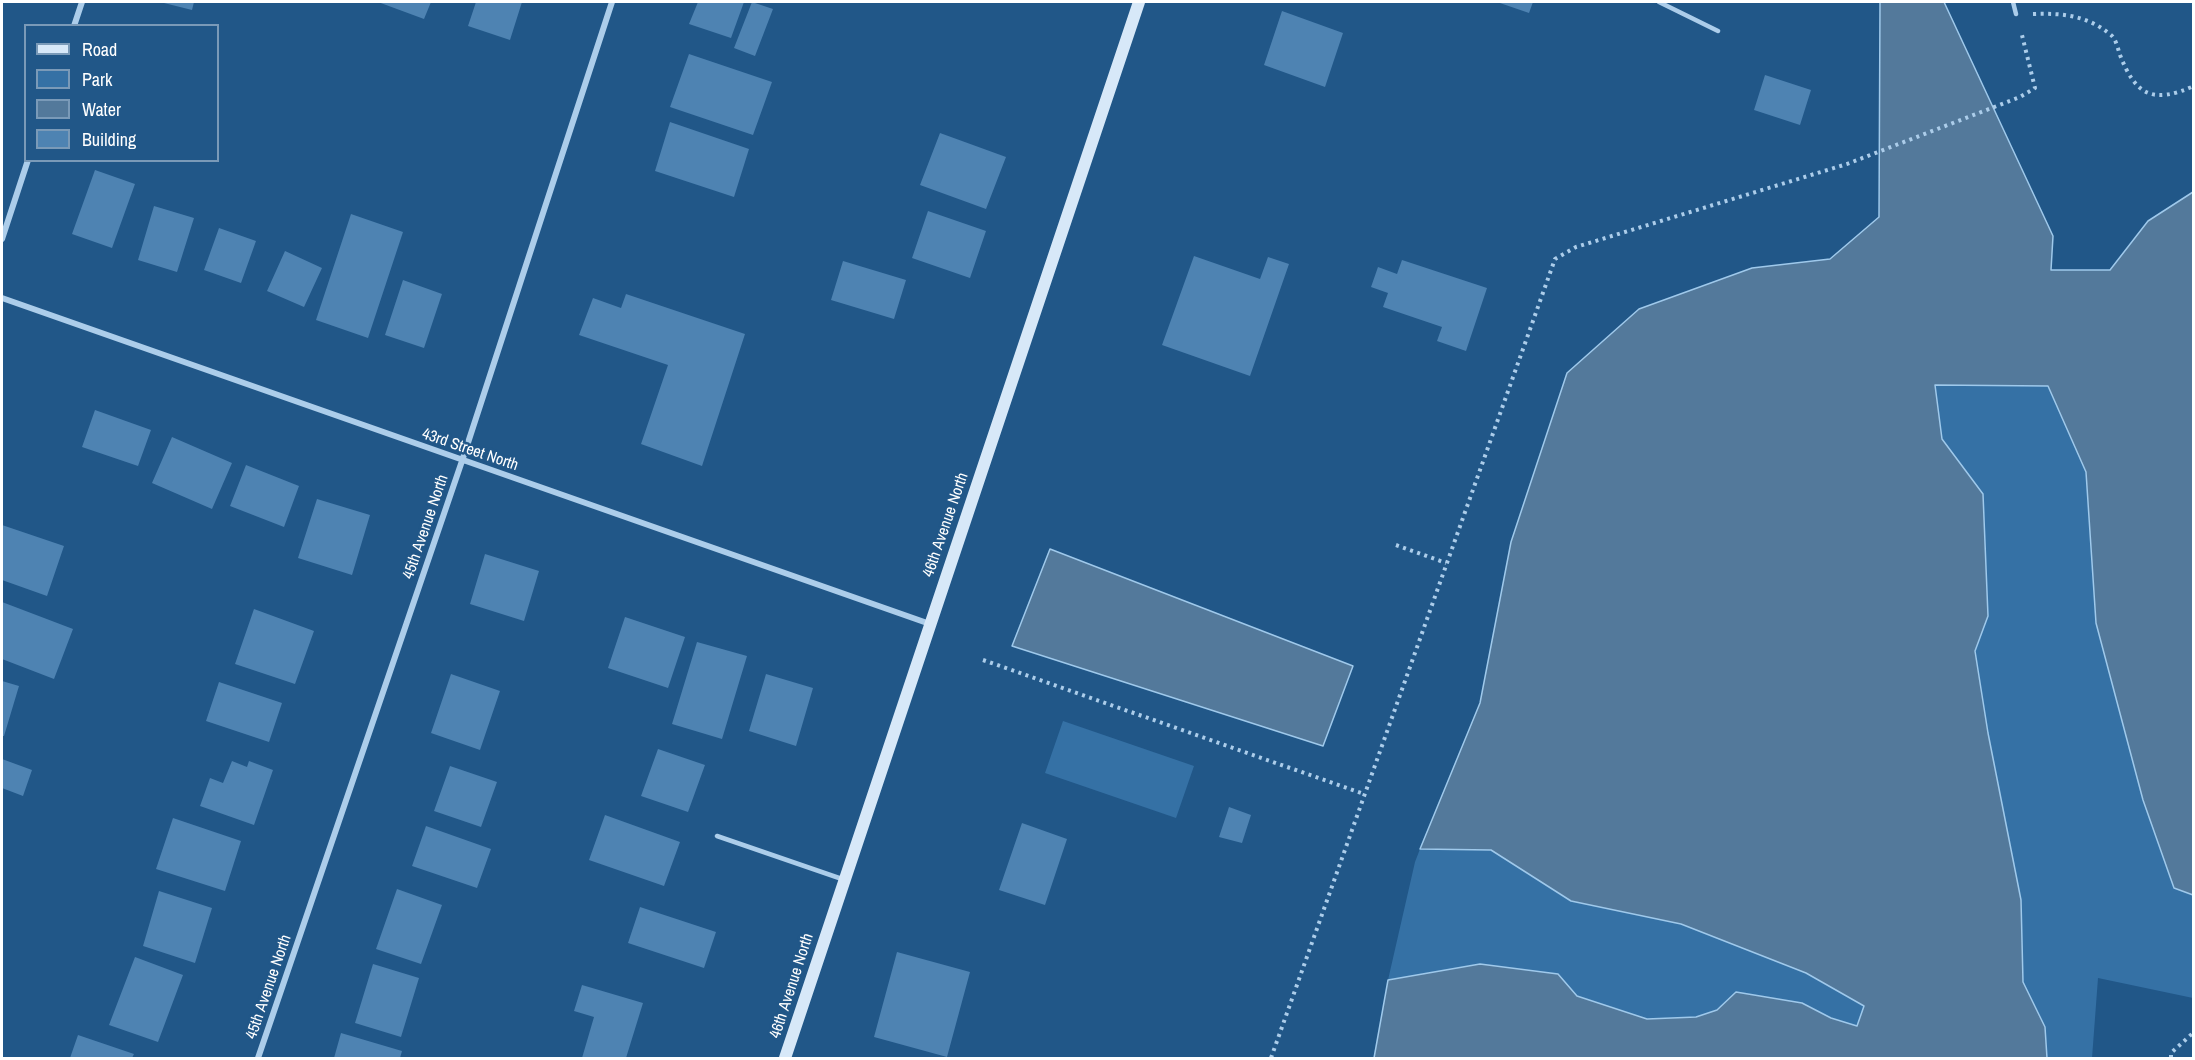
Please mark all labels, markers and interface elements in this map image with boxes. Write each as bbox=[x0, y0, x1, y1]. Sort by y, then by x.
legend bbox=[24, 24, 219, 162]
text: Road bbox=[82, 37, 117, 62]
text: Park bbox=[82, 67, 112, 92]
text: Water bbox=[82, 97, 121, 122]
text: Building bbox=[82, 127, 136, 152]
street label: 43rd Street North bbox=[419, 425, 521, 475]
street label: 46th Avenue North bbox=[919, 470, 973, 580]
street label: 45th Avenue North bbox=[399, 472, 453, 582]
street label: 46th Avenue North bbox=[766, 931, 818, 1041]
street label: 45th Avenue North bbox=[242, 932, 296, 1042]

